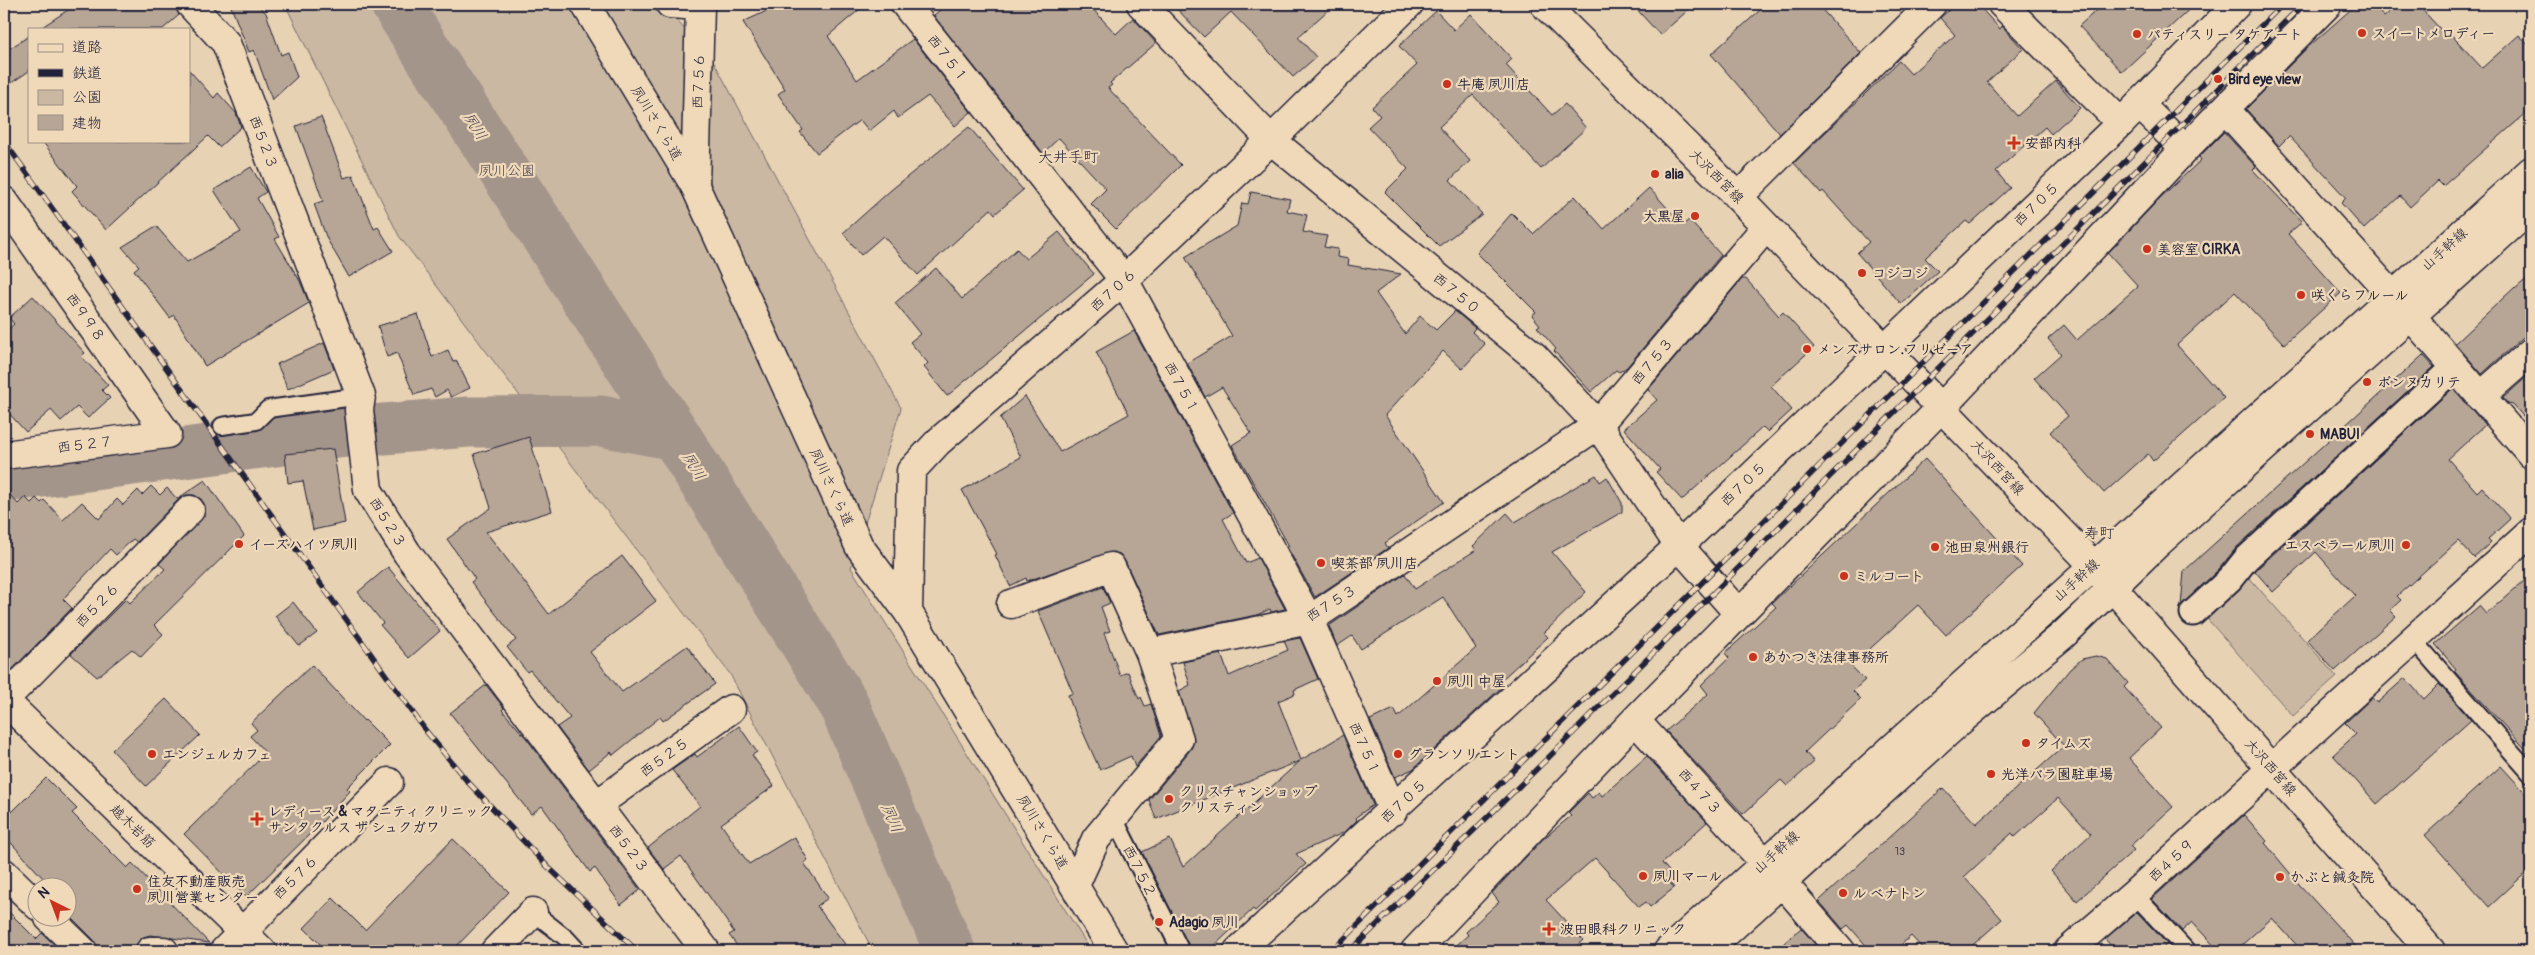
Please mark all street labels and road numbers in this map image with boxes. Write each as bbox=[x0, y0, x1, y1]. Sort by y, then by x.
street label: 西７５１ bbox=[924, 31, 972, 86]
street label: 西７５６ bbox=[689, 53, 708, 109]
street label: 夙川さくら道 bbox=[628, 83, 685, 164]
street label: 西５２３ bbox=[246, 113, 282, 171]
street label: 大沢西宮線 bbox=[1686, 146, 1747, 207]
street label: 西７０５ bbox=[2010, 179, 2062, 230]
street label: 山手幹線 bbox=[2418, 224, 2471, 274]
street label: 西７０６ bbox=[1087, 265, 1140, 315]
street label: 西７５０ bbox=[1430, 269, 1484, 318]
street label: 西９９８ bbox=[63, 289, 109, 345]
street label: 西７５３ bbox=[1628, 334, 1677, 388]
street label: 西７５１ bbox=[1161, 359, 1203, 416]
street label: 西５２７ bbox=[56, 433, 114, 456]
street label: 大沢西宮線 bbox=[1968, 436, 2028, 499]
street label: 夙川さくら道 bbox=[806, 446, 857, 529]
street label: 西７０５ bbox=[1717, 459, 1769, 510]
street label: 西５２３ bbox=[366, 494, 410, 551]
street label: 山手幹線 bbox=[2050, 555, 2103, 605]
street label: 西５２６ bbox=[72, 579, 123, 631]
street label: 西７５３ bbox=[1303, 581, 1360, 625]
street label: 西７５１ bbox=[1345, 719, 1384, 777]
street label: 西５２５ bbox=[637, 734, 692, 781]
street label: 大沢西宮線 bbox=[2241, 735, 2300, 799]
street label: 西４７３ bbox=[1675, 765, 1725, 818]
street label: 西７０５ bbox=[1377, 776, 1430, 827]
street label: 夙川さくら道 bbox=[1014, 792, 1071, 873]
street label: 越木岩筋 bbox=[107, 801, 159, 852]
street label: 西５２３ bbox=[605, 821, 652, 876]
street label: 山手幹線 bbox=[1750, 827, 1803, 877]
street label: 西４５９ bbox=[2145, 835, 2198, 886]
street label: 西７５２ bbox=[1119, 842, 1160, 900]
street label: 西５７６ bbox=[270, 852, 321, 903]

